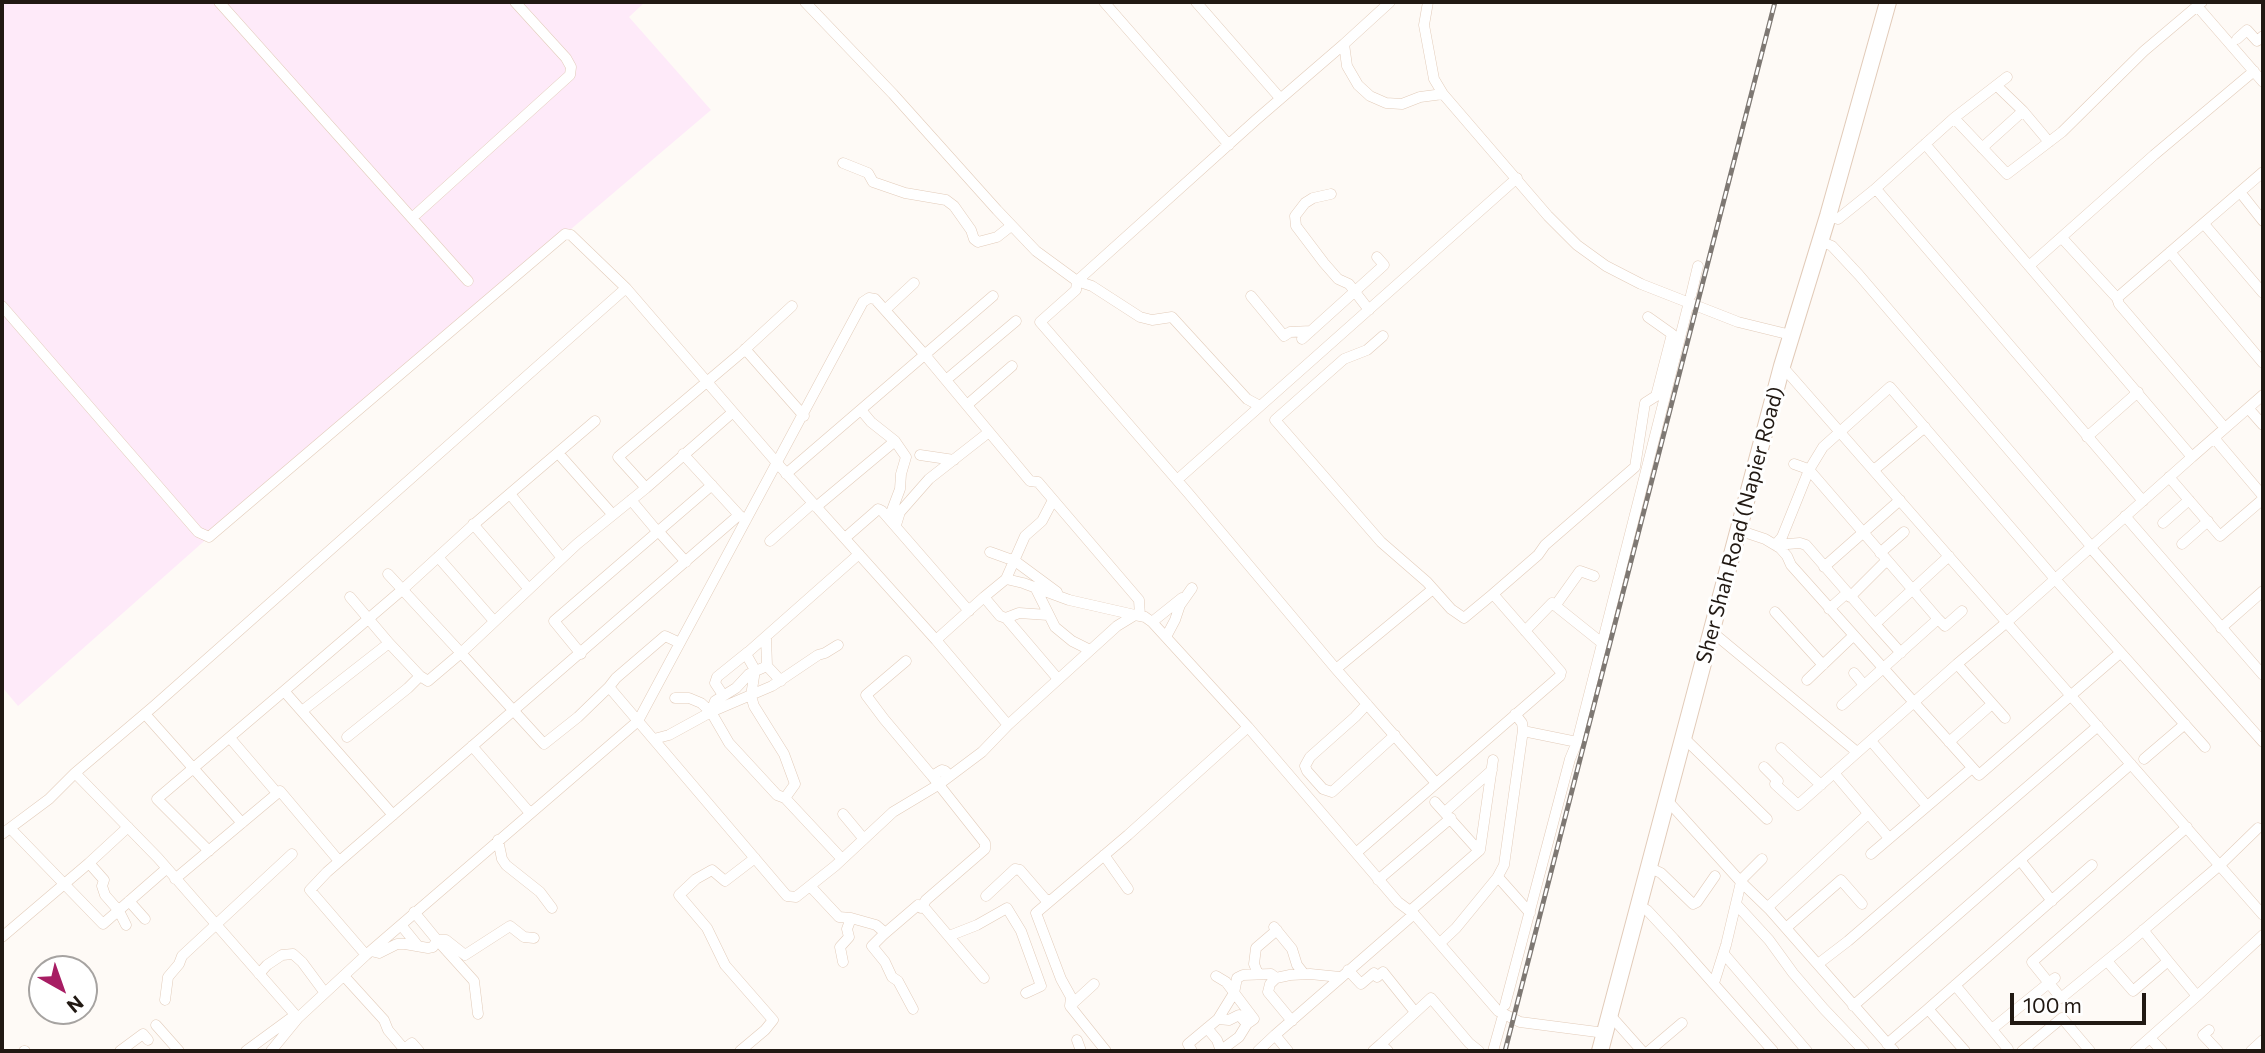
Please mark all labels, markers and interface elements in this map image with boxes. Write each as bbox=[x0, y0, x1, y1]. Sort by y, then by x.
street label: Sher Shah Road (Napier Road) bbox=[1691, 384, 1789, 666]
north arrow bbox=[28, 955, 98, 1025]
scale bar bbox=[2013, 979, 2150, 1023]
text: N bbox=[63, 992, 88, 1018]
text: 100 m bbox=[2023, 992, 2082, 1017]

